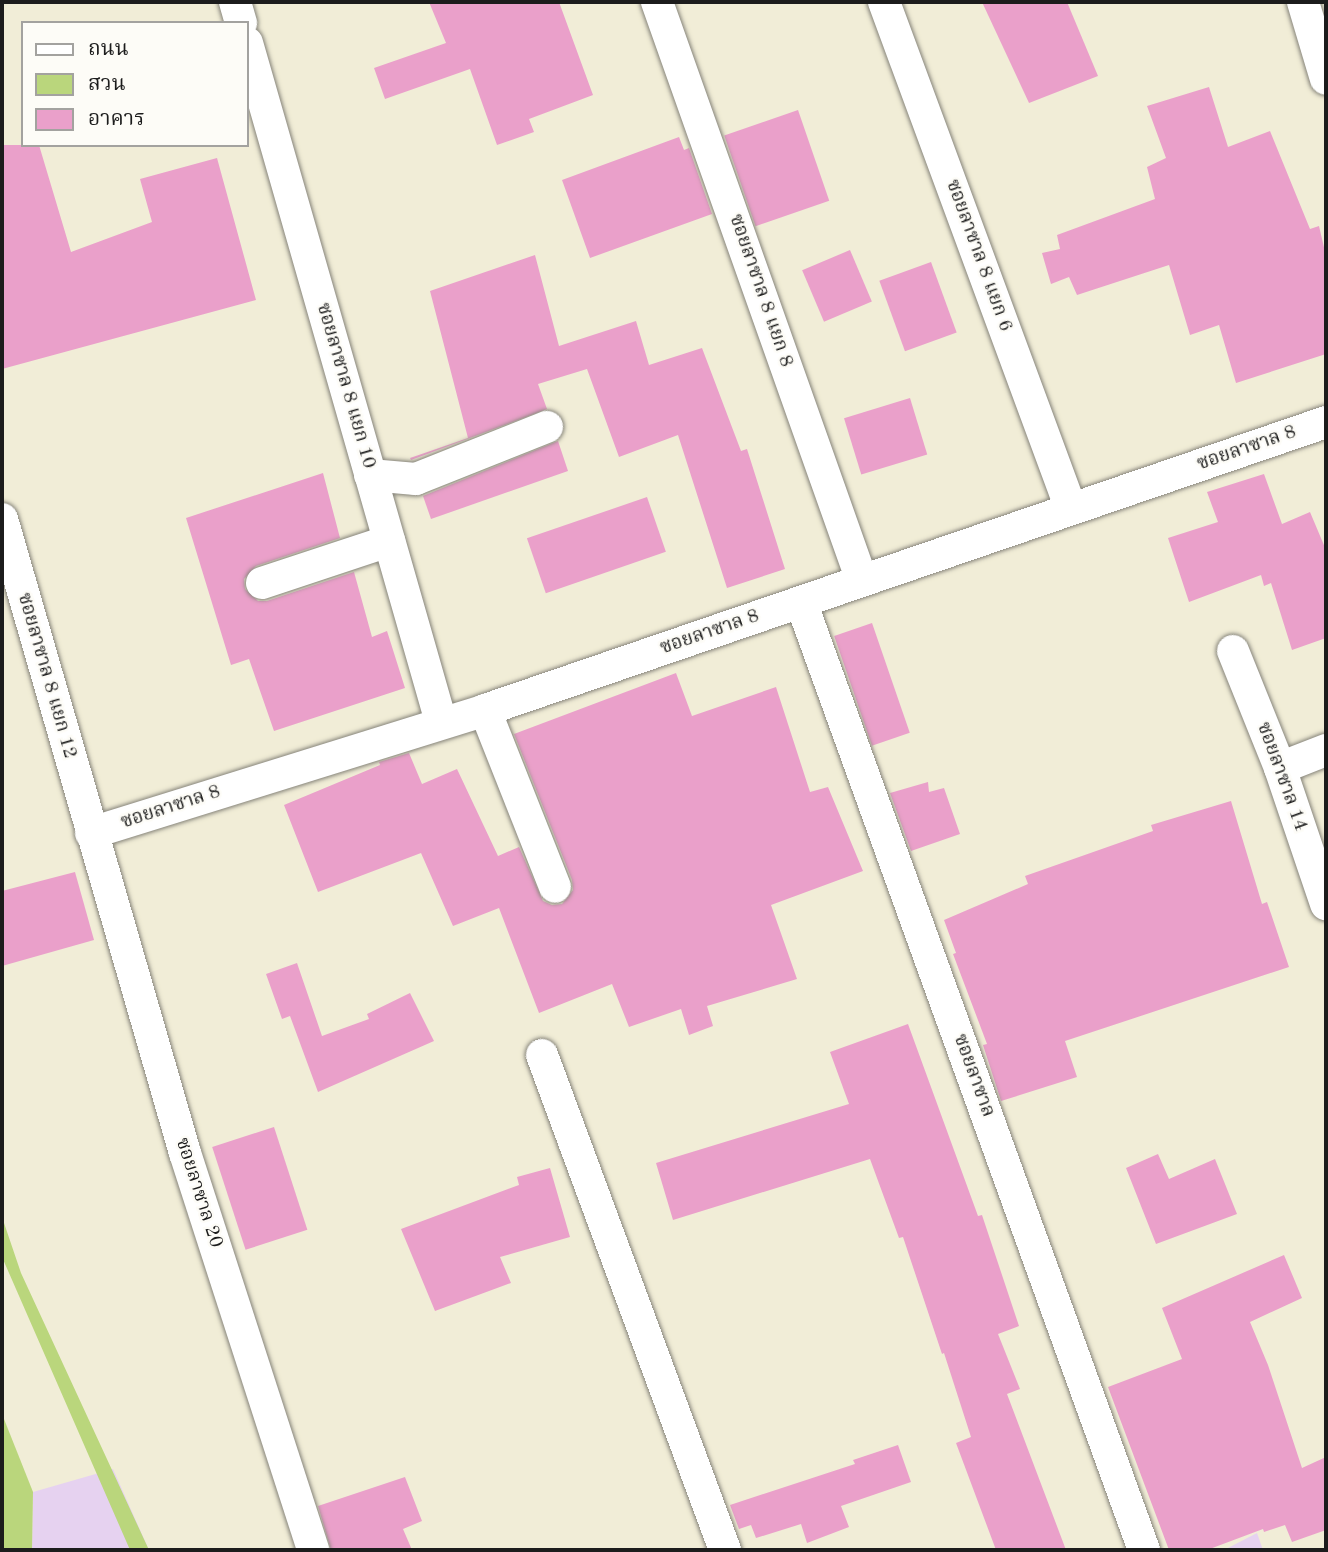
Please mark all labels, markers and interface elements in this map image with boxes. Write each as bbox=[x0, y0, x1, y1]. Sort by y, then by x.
legend bbox=[21, 21, 248, 147]
text: ถนน bbox=[88, 39, 129, 60]
text: สวน bbox=[88, 74, 126, 95]
text: อาคาร bbox=[88, 109, 145, 130]
street label: ซอยลาซาล 8 แยก 6 bbox=[940, 177, 1016, 335]
street label: ซอยลาซาล 8 แยก 8 bbox=[723, 212, 797, 370]
street label: ซอยลาซาล 8 แยก 10 bbox=[310, 301, 380, 471]
street label: ซอยลาซาล 8 bbox=[1194, 421, 1300, 477]
street label: ซอยลาซาล 8 แยก 12 bbox=[11, 591, 81, 761]
street label: ซอยลาซาล 8 bbox=[657, 605, 763, 661]
street label: ซอยลาซาล 14 bbox=[1251, 719, 1311, 835]
street label: ซอยลาซาล 8 bbox=[118, 781, 224, 835]
street label: ซอยลาซาล bbox=[947, 1031, 999, 1121]
street label: ซอยลาซาล 20 bbox=[169, 1135, 227, 1251]

